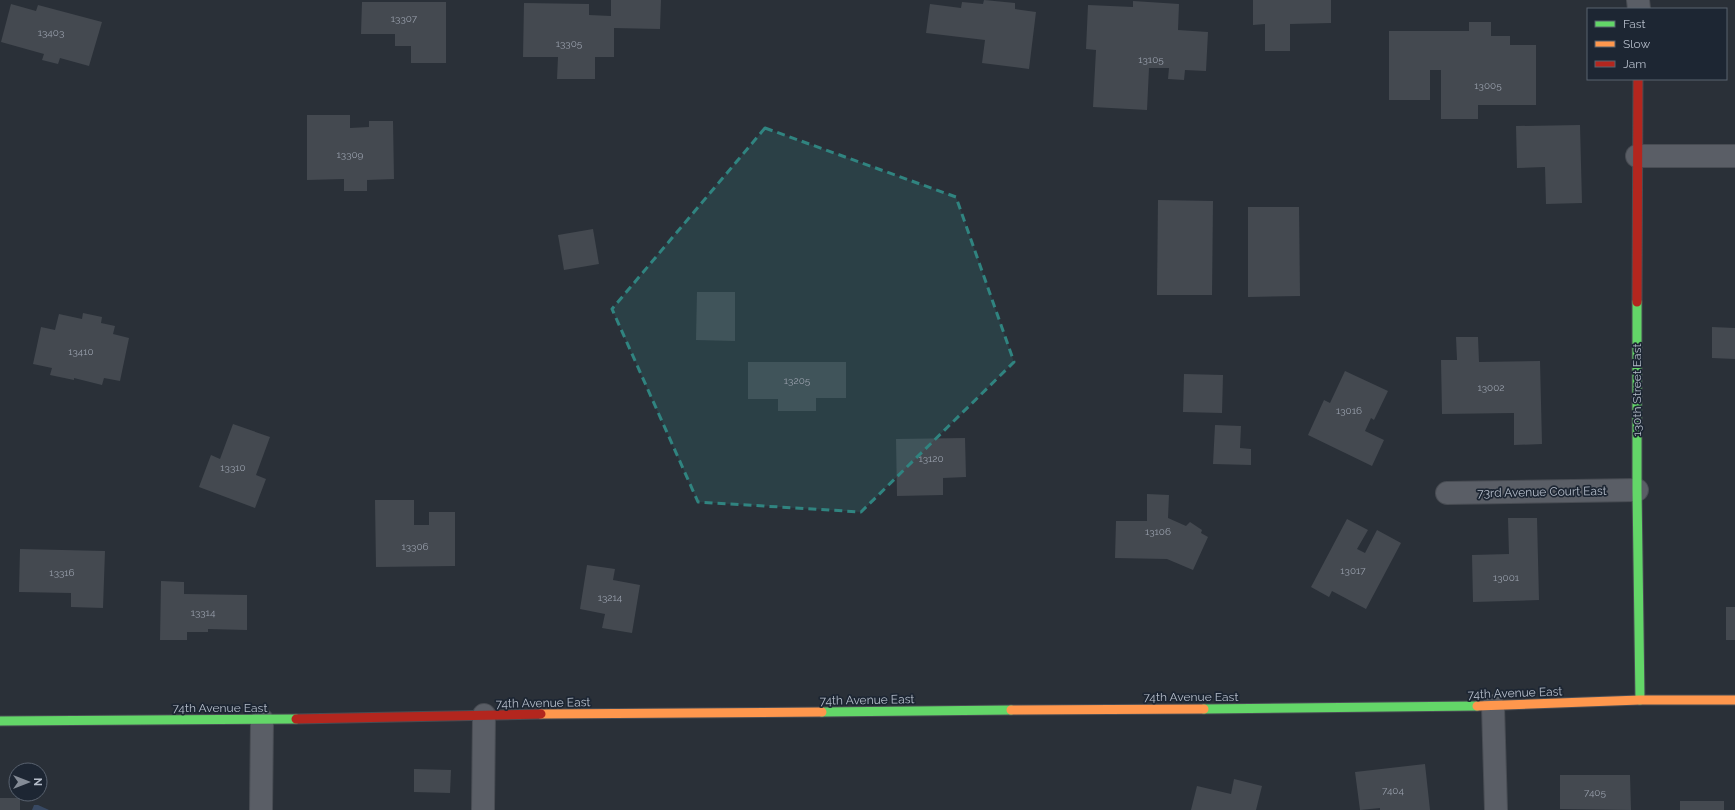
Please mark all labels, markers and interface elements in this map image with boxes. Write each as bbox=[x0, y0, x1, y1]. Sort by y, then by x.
legend bbox=[1587, 8, 1727, 80]
house number: 13307 bbox=[391, 13, 418, 24]
text: Fast bbox=[1623, 17, 1646, 31]
house number: 13403 bbox=[38, 27, 64, 38]
text: Slow bbox=[1623, 37, 1650, 51]
house number: 13305 bbox=[556, 38, 583, 49]
house number: 13105 bbox=[1138, 54, 1164, 65]
text: Jam bbox=[1623, 57, 1646, 71]
house number: 13005 bbox=[1474, 80, 1502, 91]
house number: 13309 bbox=[337, 149, 364, 160]
street label: 130th Street East bbox=[1630, 344, 1644, 436]
house number: 13410 bbox=[68, 346, 94, 357]
house number: 13205 bbox=[784, 375, 811, 386]
house number: 13002 bbox=[1477, 382, 1505, 393]
house number: 13016 bbox=[1336, 405, 1362, 416]
house number: 13120 bbox=[918, 453, 944, 464]
house number: 13310 bbox=[220, 462, 246, 473]
street label: 73rd Avenue Court East bbox=[1477, 484, 1607, 500]
house number: 13106 bbox=[1145, 526, 1171, 537]
house number: 13306 bbox=[401, 541, 429, 552]
house number: 13017 bbox=[1340, 565, 1366, 576]
house number: 13316 bbox=[49, 567, 75, 578]
house number: 13001 bbox=[1493, 572, 1520, 583]
house number: 13214 bbox=[598, 592, 623, 603]
house number: 13314 bbox=[191, 607, 216, 618]
street label: 74th Avenue East bbox=[1467, 684, 1563, 702]
street label: 74th Avenue East bbox=[1144, 690, 1238, 704]
street label: 74th Avenue East bbox=[819, 692, 915, 708]
street label: 74th Avenue East bbox=[495, 695, 591, 711]
street label: 74th Avenue East bbox=[173, 701, 267, 715]
north arrow bbox=[8, 762, 48, 802]
text: N bbox=[31, 778, 44, 786]
house number: 7404 bbox=[1382, 785, 1404, 796]
house number: 7405 bbox=[1584, 787, 1606, 798]

